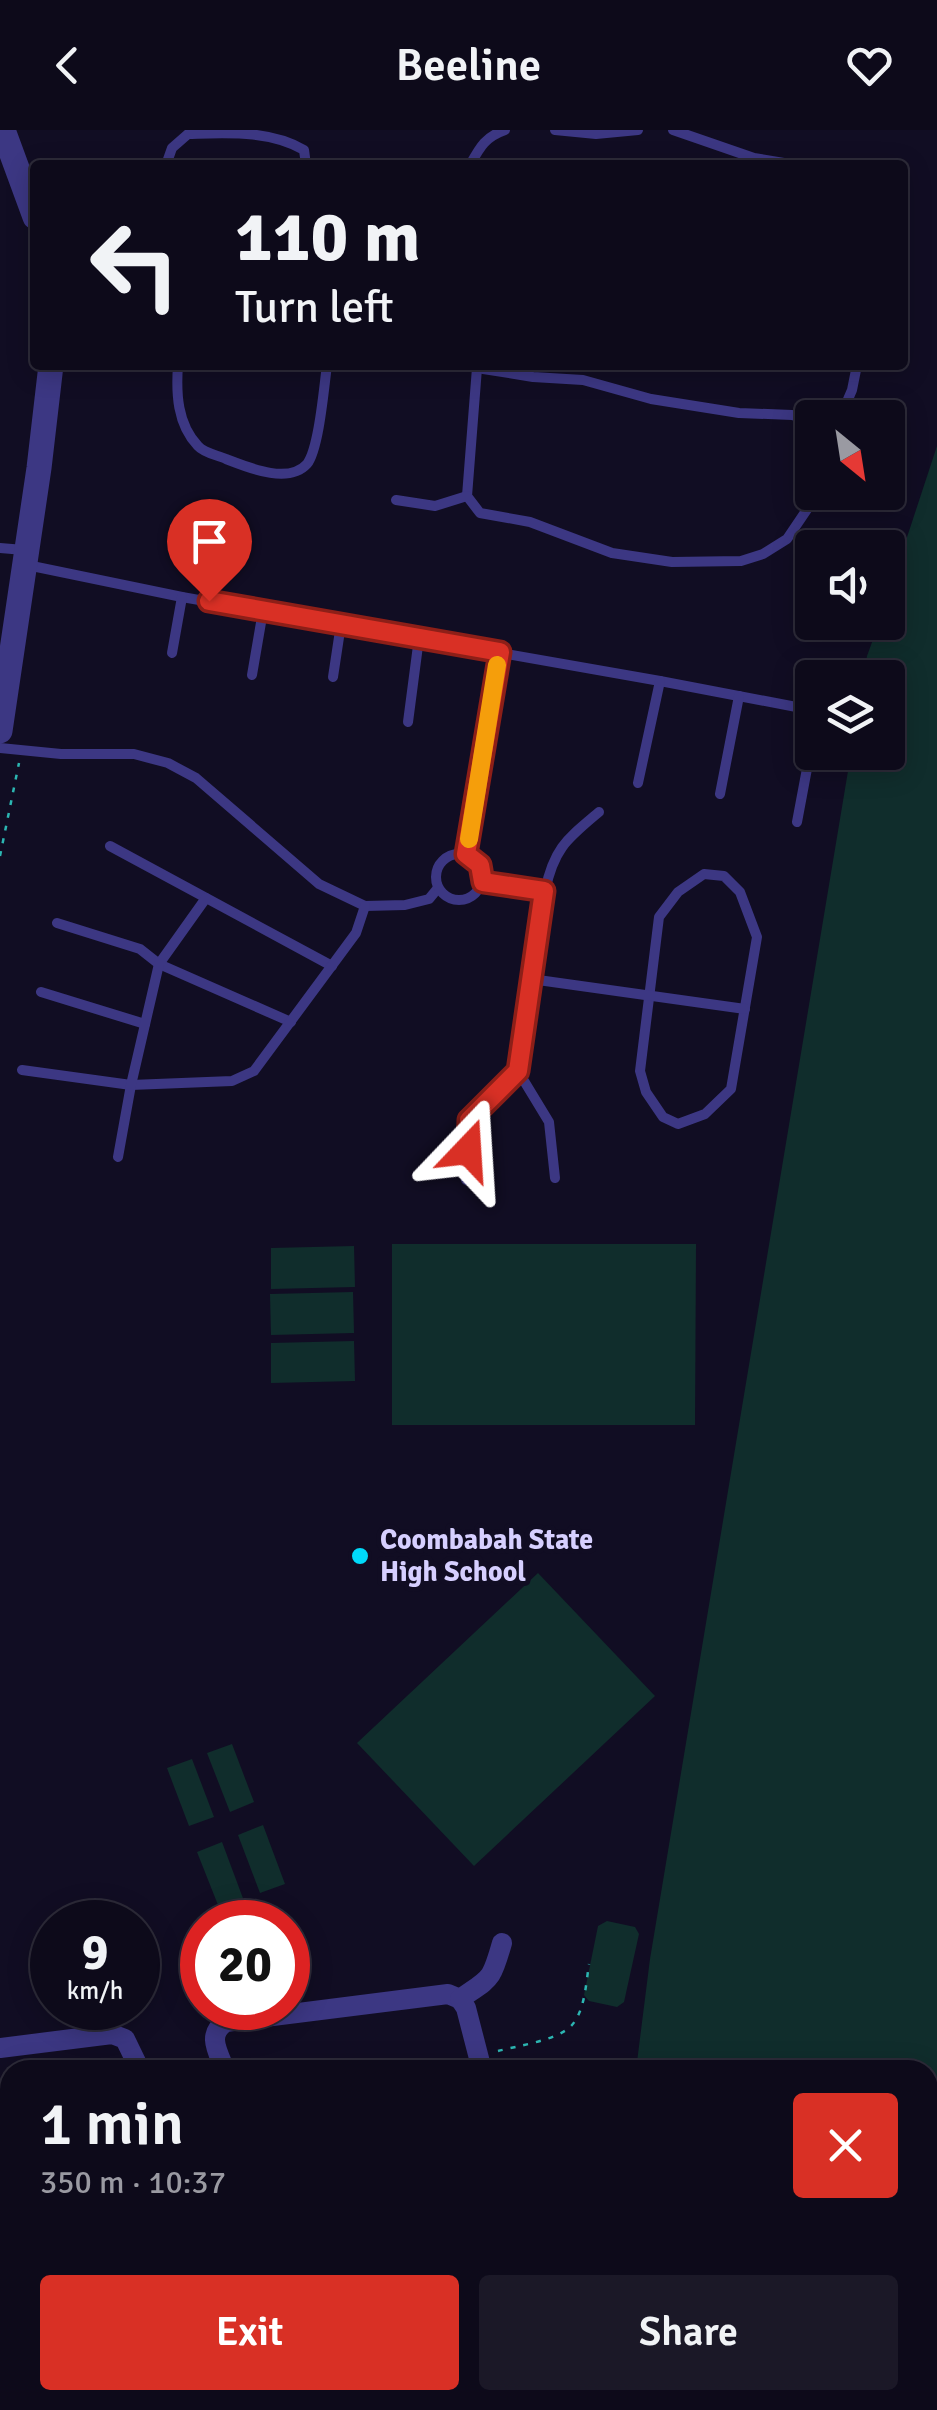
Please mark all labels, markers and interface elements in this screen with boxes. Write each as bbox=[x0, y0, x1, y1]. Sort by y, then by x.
icon: back bbox=[40, 38, 95, 93]
text: Beeline bbox=[396, 38, 541, 93]
icon: heart bbox=[842, 38, 897, 93]
text: 110 m bbox=[235, 194, 420, 280]
icon: left bbox=[70, 200, 200, 330]
text: Turn left bbox=[235, 280, 394, 335]
north arrow bbox=[795, 400, 905, 510]
map controls bbox=[795, 400, 905, 770]
pin bbox=[167, 499, 252, 602]
icon: arrive bbox=[182, 514, 237, 569]
button: sound bbox=[795, 530, 905, 640]
button: layers bbox=[795, 660, 905, 770]
position arrow bbox=[416, 1098, 520, 1202]
place label: Coombabah State High School bbox=[380, 1523, 593, 1589]
marker: Coombabah State High School bbox=[349, 1545, 371, 1567]
speed limit sign: 20 bbox=[180, 1900, 310, 2030]
text: 9 bbox=[81, 1922, 109, 1984]
text: km/h bbox=[67, 1975, 123, 2006]
text: 1 min bbox=[40, 2088, 184, 2162]
button: close bbox=[793, 2093, 898, 2198]
text: 350 m · 10:37 bbox=[40, 2163, 226, 2202]
button: Exit bbox=[40, 2275, 459, 2390]
button: Share bbox=[479, 2275, 898, 2390]

